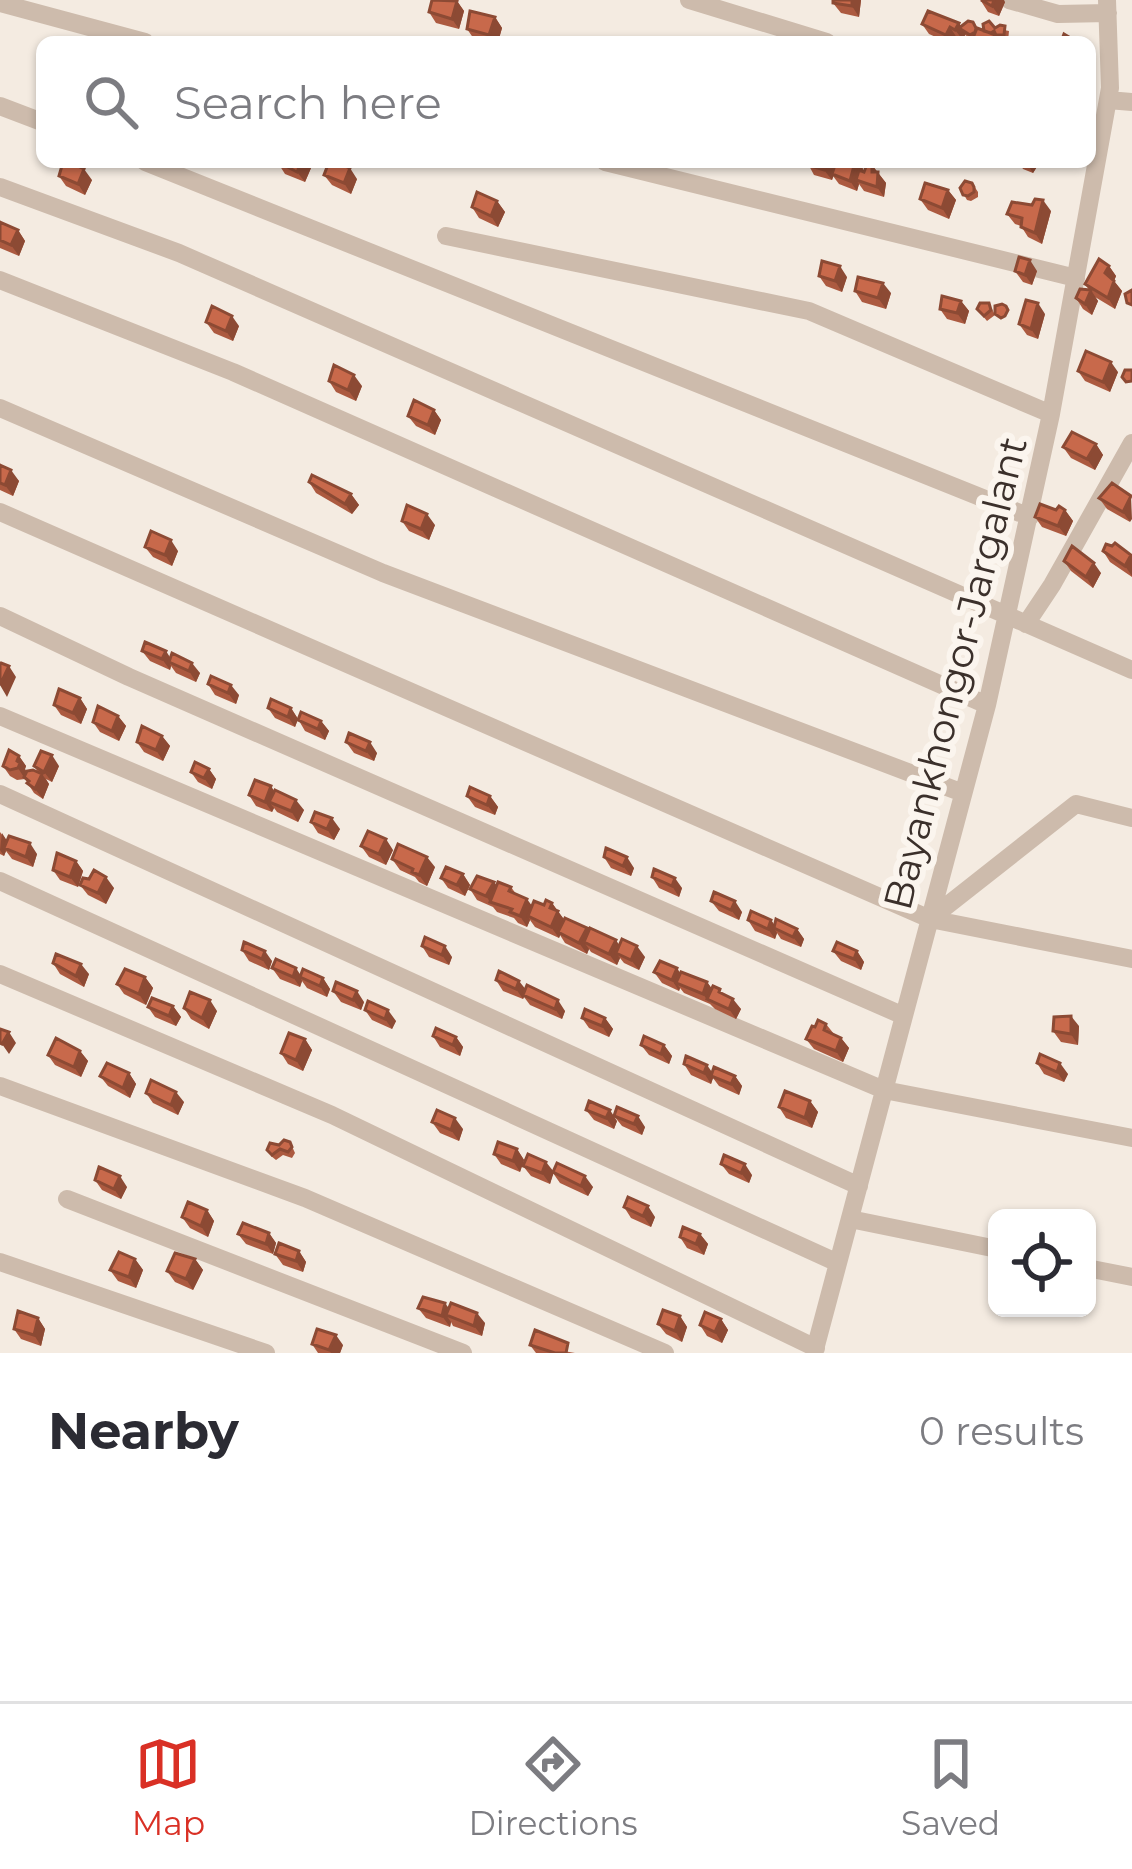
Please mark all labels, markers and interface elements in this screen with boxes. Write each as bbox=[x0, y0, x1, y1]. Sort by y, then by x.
search box bbox=[36, 36, 1096, 168]
icon: search bbox=[78, 69, 144, 135]
text: Search here bbox=[174, 75, 442, 130]
street label: Bayankhongor-Jargalant bbox=[873, 432, 1037, 914]
map controls bbox=[988, 1209, 1096, 1317]
button: locate bbox=[988, 1209, 1096, 1317]
text: Nearby bbox=[48, 1400, 239, 1462]
text: 0 results bbox=[919, 1407, 1084, 1455]
tab: Map bbox=[132, 1731, 205, 1843]
tab: Directions bbox=[469, 1731, 638, 1843]
tab: Saved bbox=[901, 1731, 1000, 1843]

